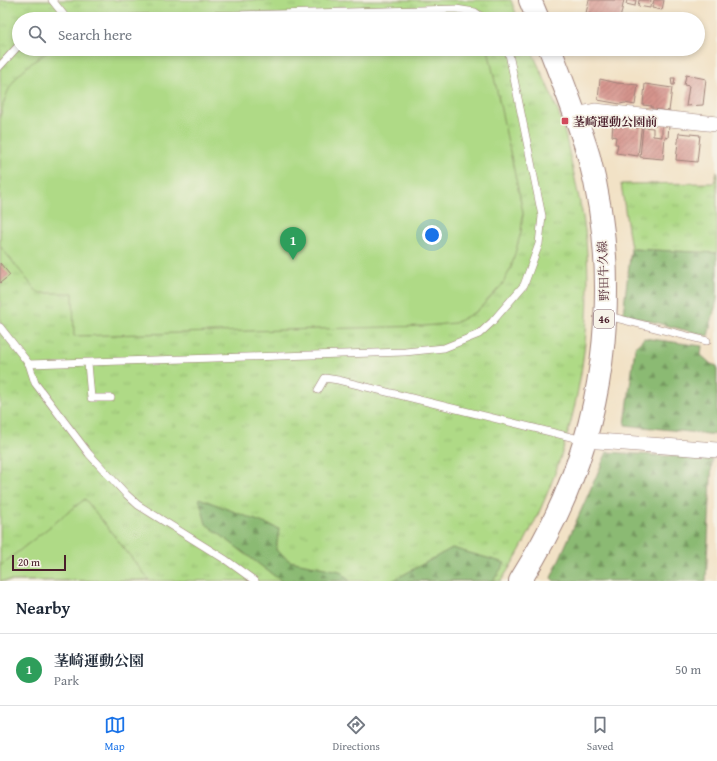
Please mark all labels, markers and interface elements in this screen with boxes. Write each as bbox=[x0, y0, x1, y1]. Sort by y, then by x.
search box bbox=[12, 12, 705, 56]
icon: search bbox=[26, 23, 48, 45]
text: Search here bbox=[58, 24, 132, 45]
place label: 茎崎運動公園前 bbox=[573, 113, 657, 130]
marker: 茎崎運動公園前 bbox=[560, 116, 570, 126]
your location bbox=[422, 225, 442, 245]
pin: 1 bbox=[280, 227, 306, 260]
street label: 野田牛久線 bbox=[593, 241, 613, 301]
road number: 46 bbox=[594, 310, 614, 328]
scale bar bbox=[12, 553, 66, 572]
text: 20 m bbox=[18, 554, 40, 570]
text: Nearby bbox=[16, 595, 70, 620]
text: 茎崎運動公園 bbox=[54, 650, 144, 671]
text: 1 bbox=[26, 660, 32, 679]
text: 50 m bbox=[675, 660, 701, 679]
text: Park bbox=[54, 671, 79, 690]
tab: Map bbox=[104, 714, 126, 754]
tab: Directions bbox=[333, 714, 380, 754]
tab: Saved bbox=[587, 714, 613, 754]

